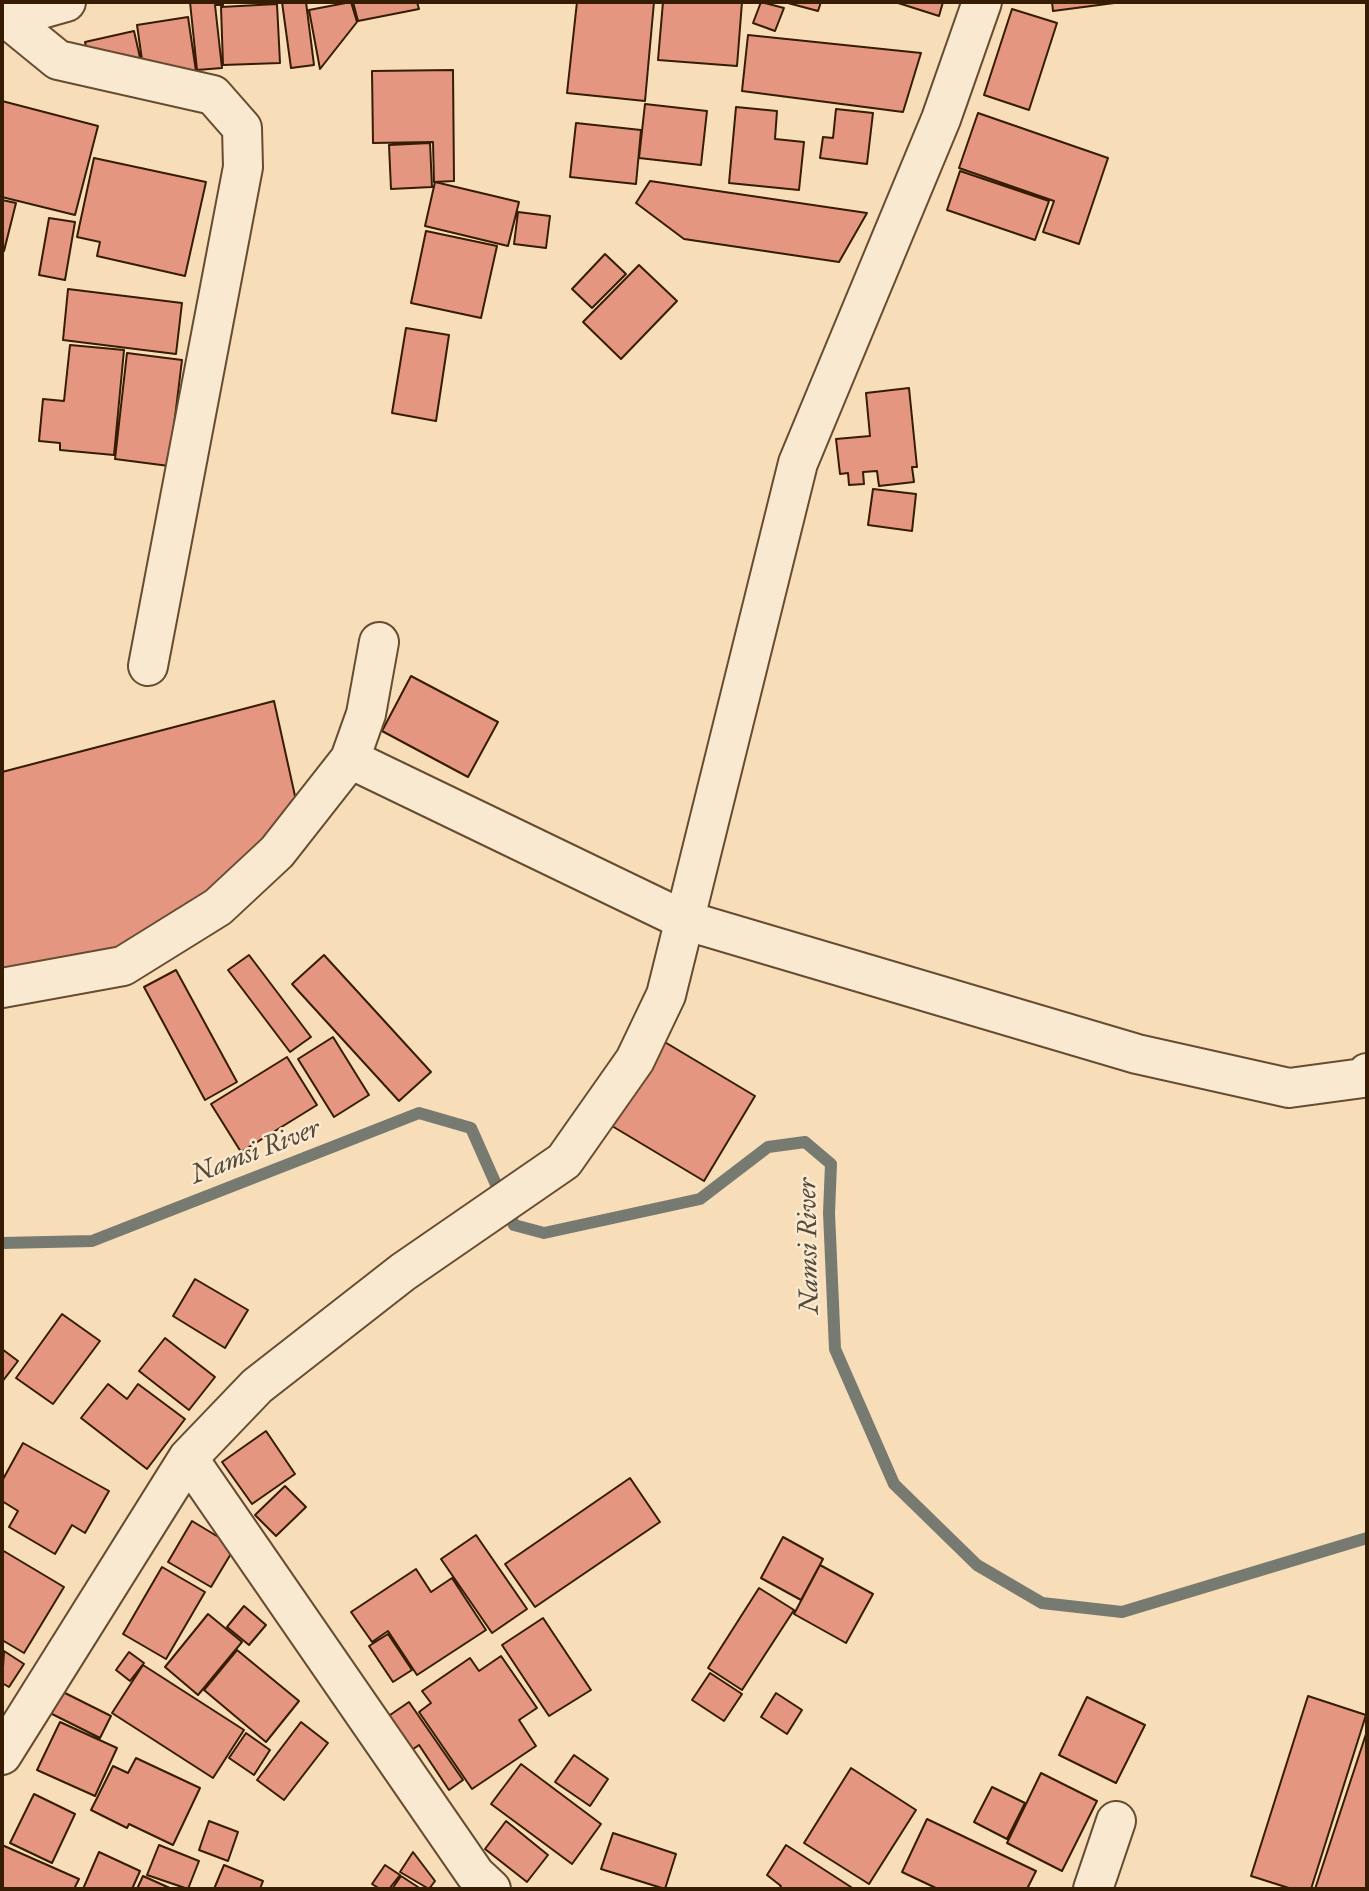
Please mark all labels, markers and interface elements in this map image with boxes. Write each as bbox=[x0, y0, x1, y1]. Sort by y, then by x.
water label: Namsi River bbox=[187, 1114, 325, 1192]
water label: Namsi River bbox=[793, 1178, 827, 1314]

